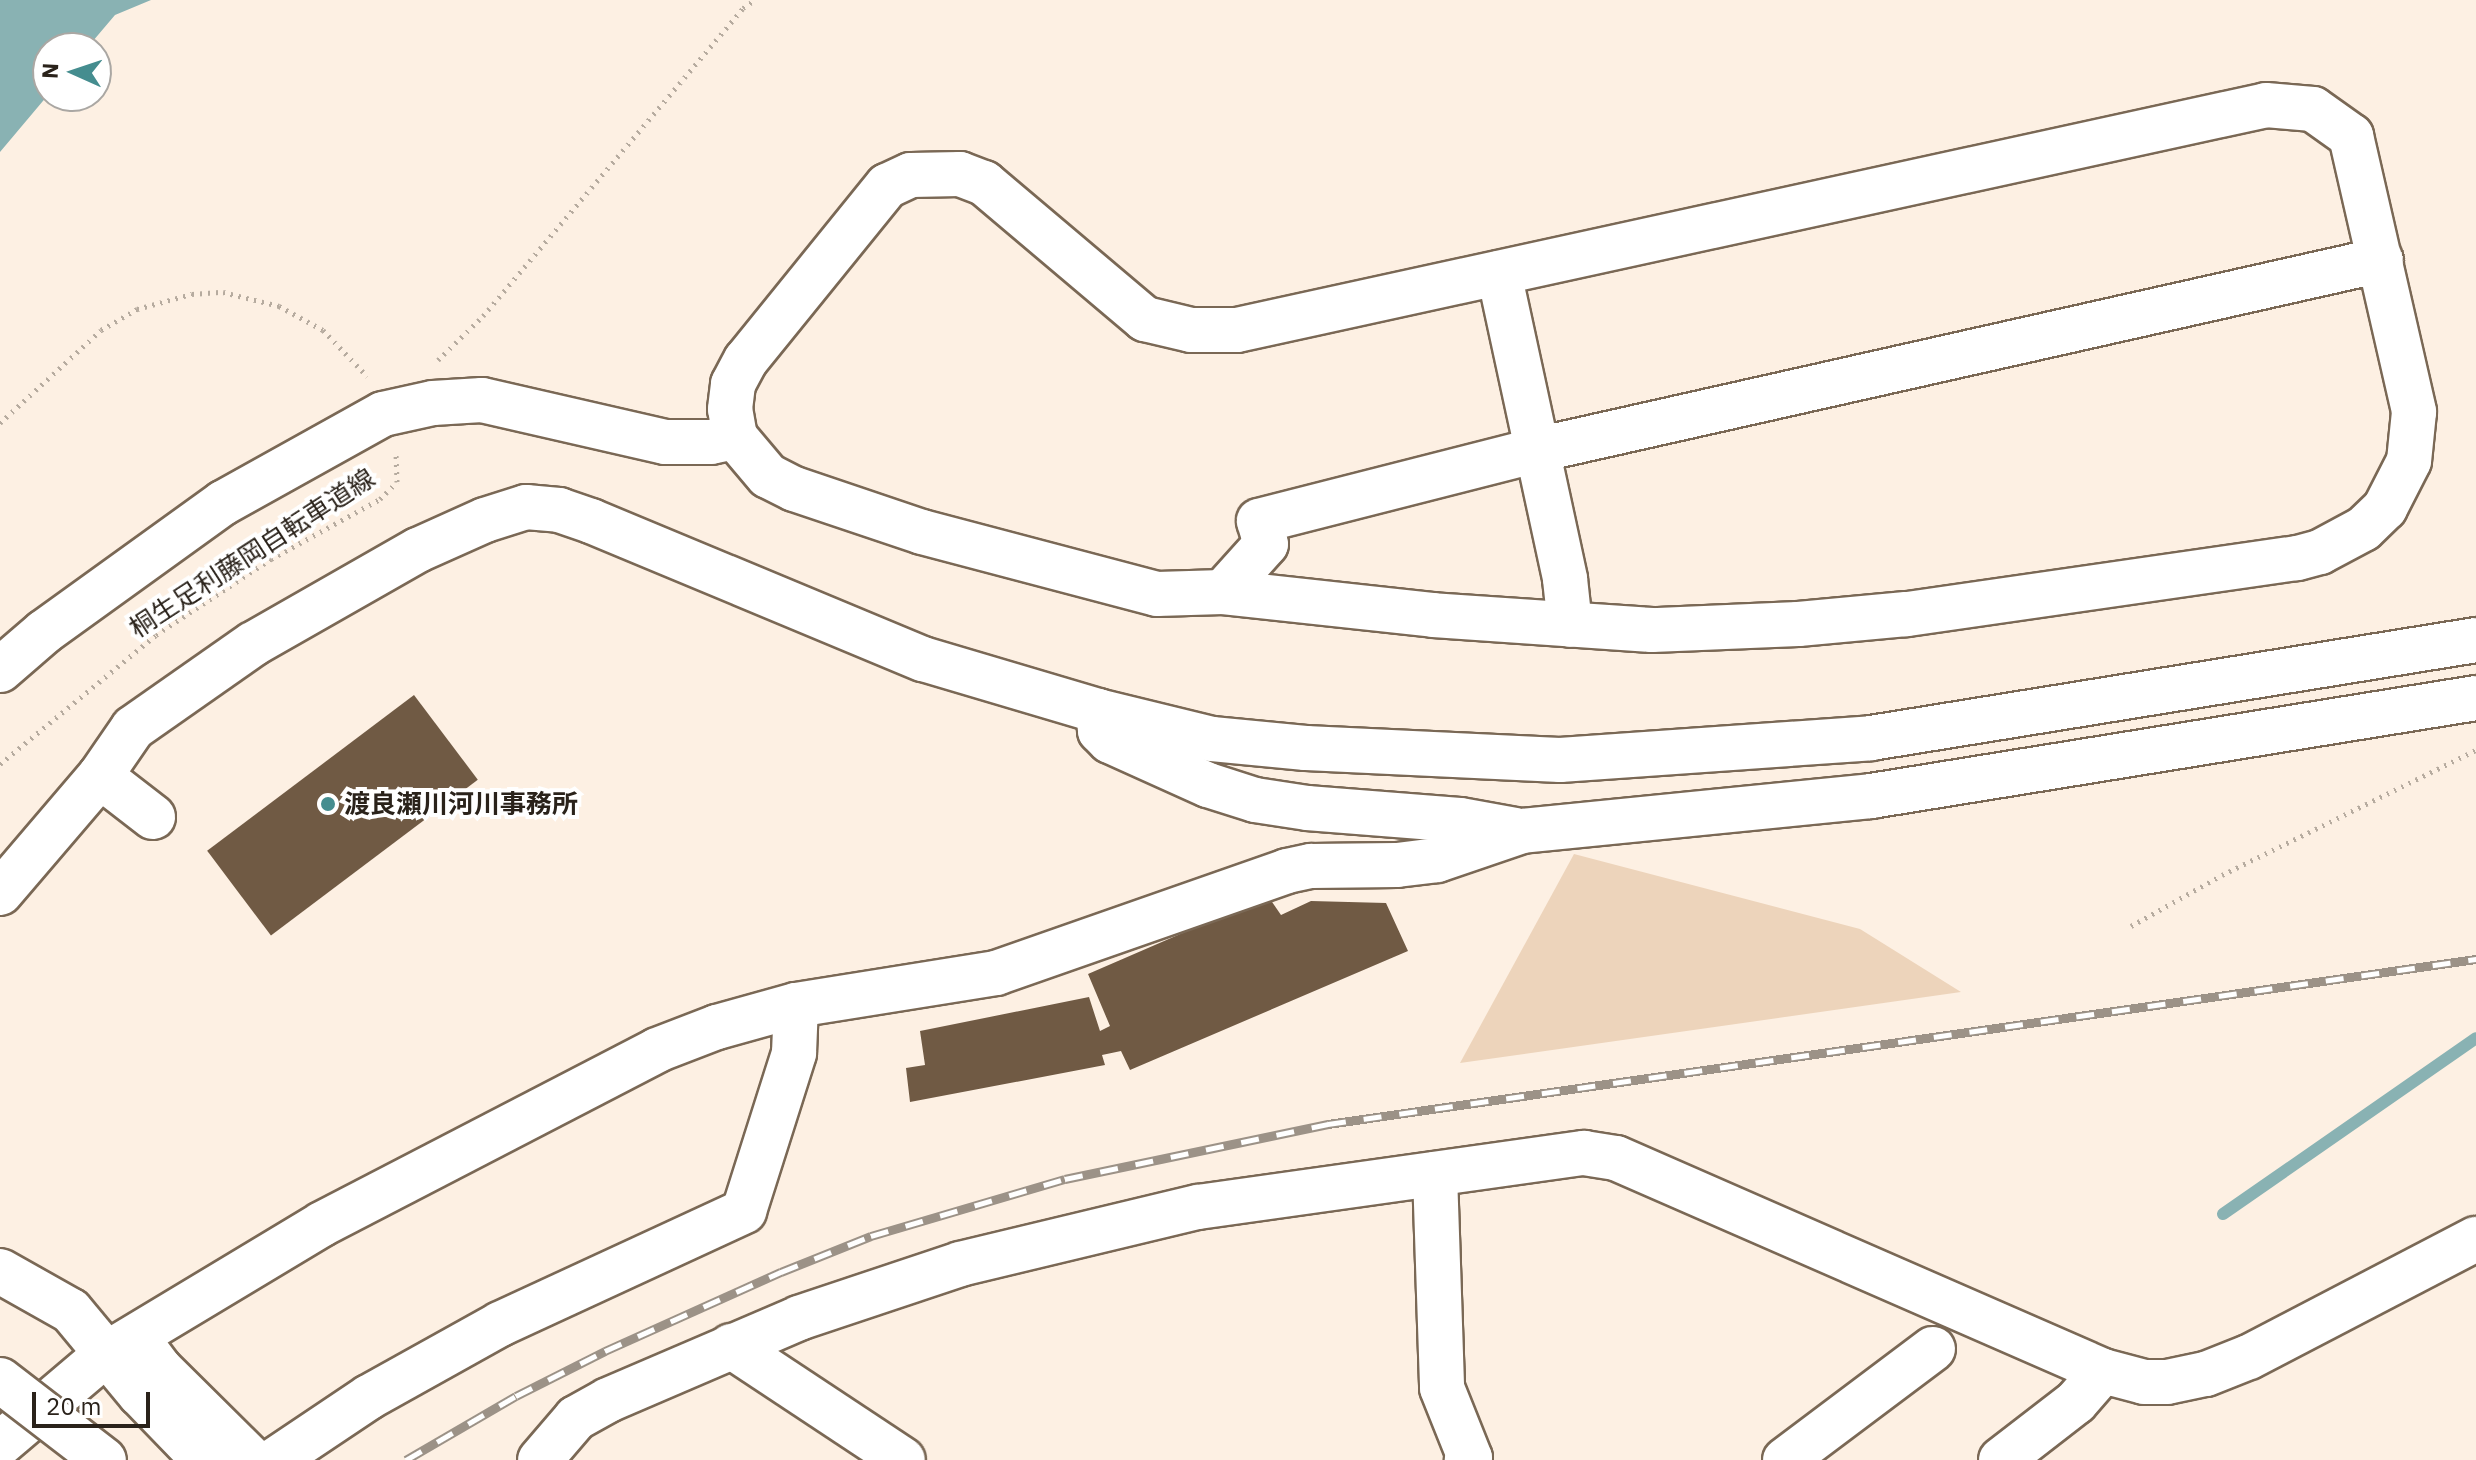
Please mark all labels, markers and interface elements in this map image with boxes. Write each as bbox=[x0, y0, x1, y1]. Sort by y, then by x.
north arrow bbox=[32, 32, 112, 112]
text: N bbox=[35, 62, 64, 80]
street label: 桐生足利藤岡自転車道線 bbox=[124, 462, 380, 644]
place label: 渡良瀬川河川事務所 bbox=[344, 788, 578, 820]
marker: 渡良瀬川河川事務所 bbox=[319, 795, 337, 813]
scale bar bbox=[36, 1376, 154, 1426]
text: 20 m bbox=[46, 1390, 101, 1422]

